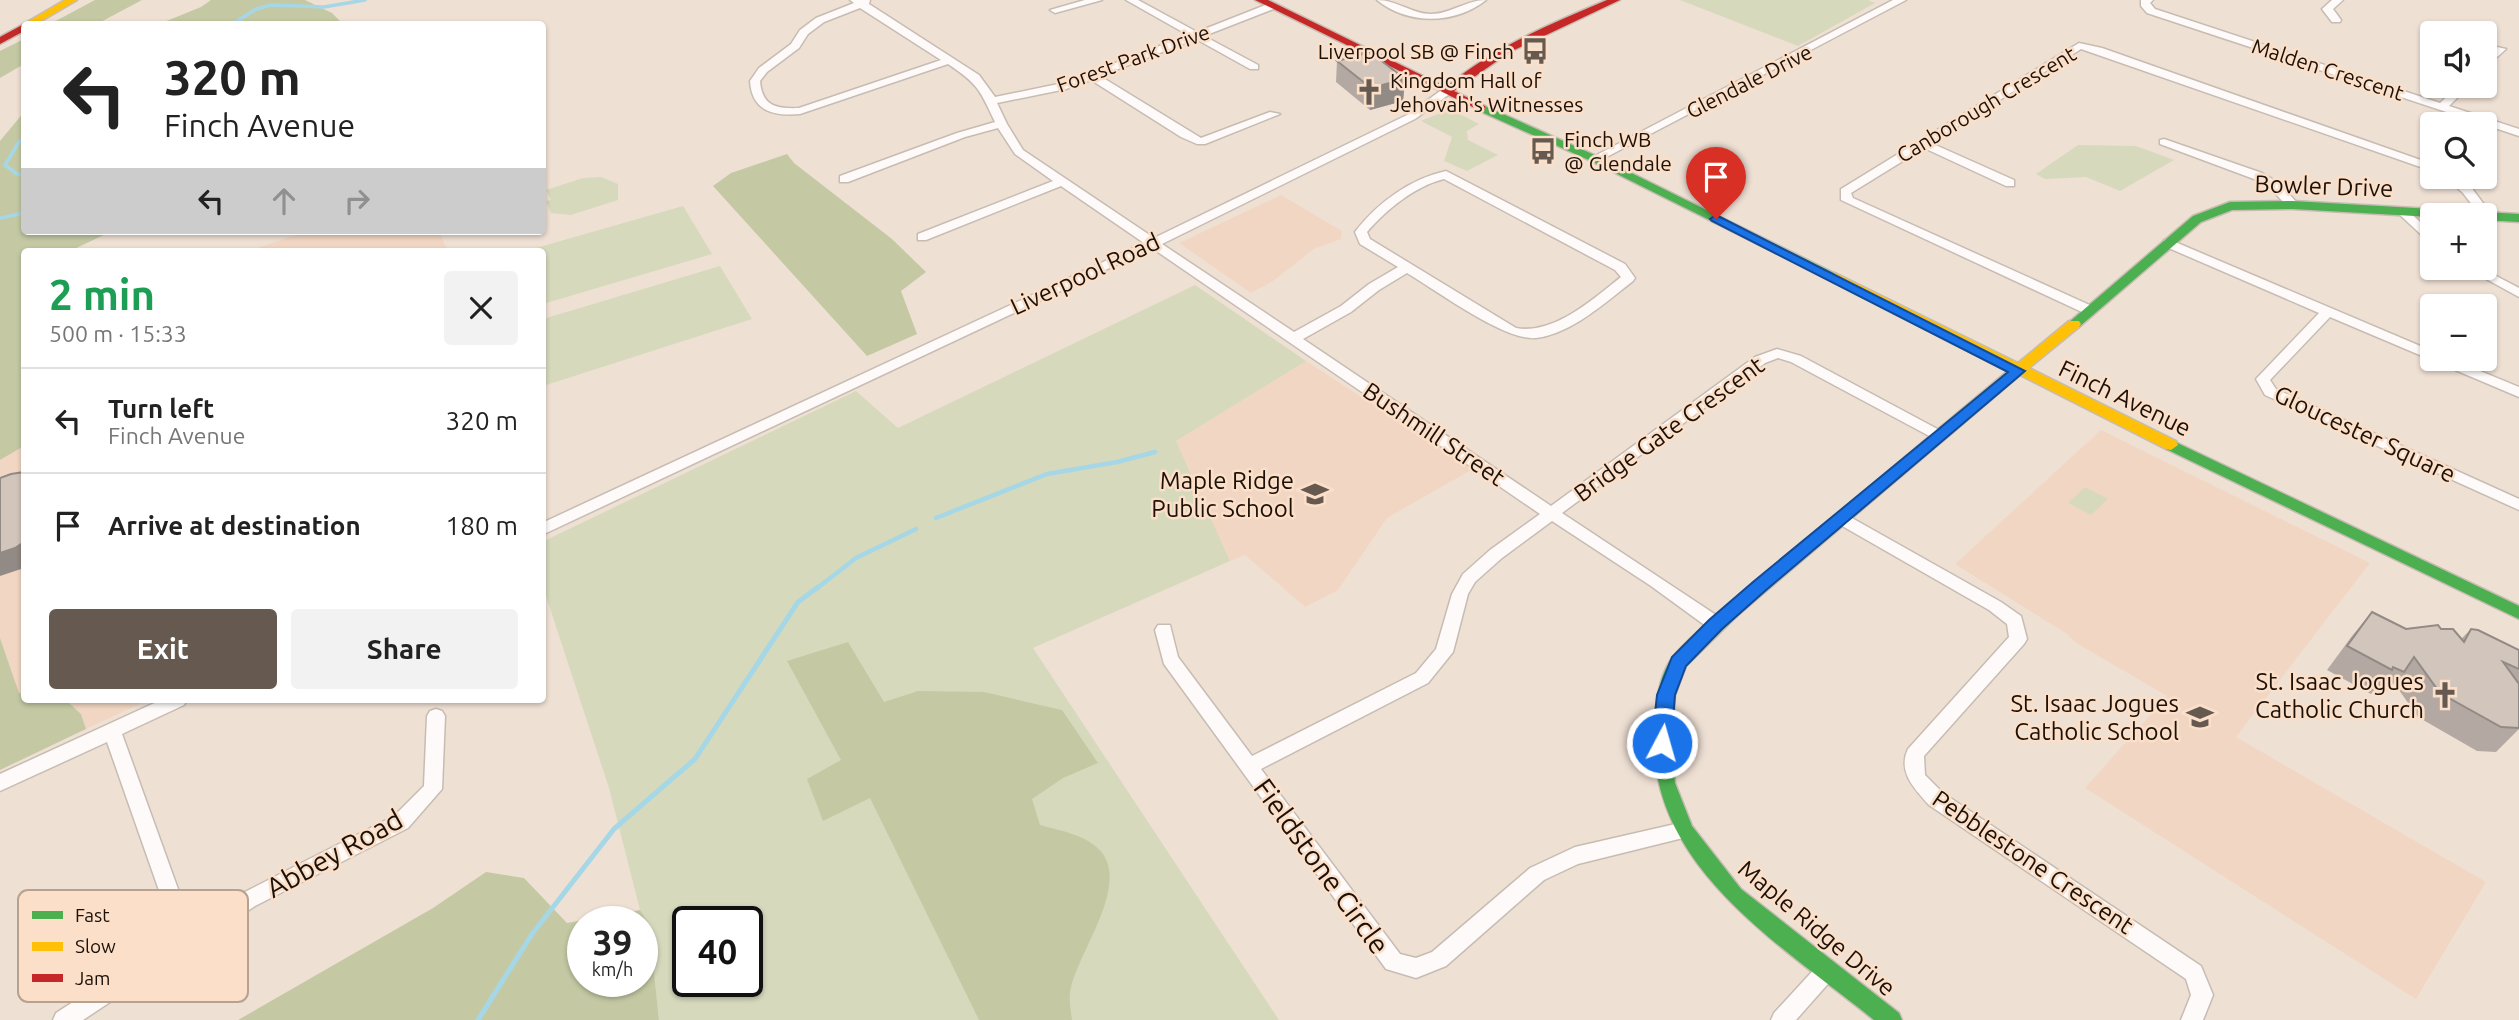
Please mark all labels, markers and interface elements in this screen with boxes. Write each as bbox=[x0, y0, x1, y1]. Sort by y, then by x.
street label: Forest Park Drive bbox=[1053, 19, 1213, 97]
map controls bbox=[2420, 21, 2497, 371]
button: sound bbox=[2420, 21, 2497, 98]
street label: Malden Crescent bbox=[2249, 33, 2407, 105]
bus stop icon: Liverpool SB @ Finch bbox=[1520, 36, 1550, 66]
place label: Liverpool SB @ Finch bbox=[1318, 39, 1514, 63]
street label: Glendale Drive bbox=[1682, 39, 1816, 123]
street label: Canborough Crescent bbox=[1892, 41, 2080, 167]
icon: left bbox=[49, 49, 140, 140]
text: 320 m bbox=[164, 49, 301, 104]
place label: Kingdom Hall of Jehovah's Witnesses bbox=[1390, 68, 1583, 116]
church icon: Kingdom Hall of Jehovah's Witnesses bbox=[1354, 77, 1384, 107]
text: Finch Avenue bbox=[164, 107, 355, 143]
button: search bbox=[2420, 112, 2497, 189]
place label: Finch WB @ Glendale bbox=[1564, 127, 1672, 175]
bus stop icon: Finch WB @ Glendale bbox=[1528, 136, 1558, 166]
pin bbox=[1686, 147, 1746, 219]
icon: arrive bbox=[1697, 158, 1735, 196]
street label: Bowler Drive bbox=[2254, 170, 2394, 202]
icon: left bbox=[192, 182, 230, 220]
icon: ahead bbox=[265, 182, 303, 220]
icon: right bbox=[338, 182, 376, 220]
button: + bbox=[2420, 203, 2497, 280]
street label: Liverpool Road bbox=[1006, 228, 1164, 320]
text: 2 min bbox=[49, 271, 155, 318]
button: close bbox=[444, 271, 518, 345]
button: − bbox=[2420, 294, 2497, 371]
text: 500 m · 15:33 bbox=[49, 321, 187, 346]
street label: Bridge Gate Crescent bbox=[1569, 351, 1770, 507]
street label: Finch Avenue bbox=[2055, 354, 2195, 442]
street label: Bushmill Street bbox=[1358, 377, 1510, 492]
street label: Gloucester Square bbox=[2270, 380, 2460, 488]
text: Turn left bbox=[108, 394, 214, 423]
icon: left bbox=[49, 402, 87, 440]
text: 320 m bbox=[446, 406, 518, 435]
text: Finch Avenue bbox=[108, 423, 245, 448]
place label: Maple Ridge Public School bbox=[1151, 467, 1294, 522]
school or university icon: Maple Ridge Public School bbox=[1300, 479, 1330, 509]
icon: arrive bbox=[49, 507, 87, 545]
text: Arrive at destination bbox=[108, 511, 361, 540]
text: 180 m bbox=[446, 511, 518, 540]
button: Exit bbox=[49, 609, 277, 689]
button: Share bbox=[291, 609, 518, 689]
place label: St. Isaac Jogues Catholic Church bbox=[2255, 668, 2424, 723]
church icon: St. Isaac Jogues Catholic Church bbox=[2430, 680, 2460, 710]
place label: St. Isaac Jogues Catholic School bbox=[2010, 690, 2179, 745]
school or university icon: St. Isaac Jogues Catholic School bbox=[2185, 702, 2215, 732]
position arrow bbox=[1625, 706, 1699, 780]
street label: Fieldstone Circle bbox=[1248, 773, 1396, 959]
street label: Pebblestone Crescent bbox=[1928, 785, 2139, 939]
street label: Abbey Road bbox=[261, 803, 407, 903]
street label: Maple Ridge Drive bbox=[1733, 855, 1901, 1001]
legend bbox=[18, 890, 248, 1002]
text: Fast bbox=[75, 904, 110, 926]
speed limit sign: 40 bbox=[672, 906, 763, 997]
text: 39 bbox=[593, 922, 632, 962]
text: Slow bbox=[75, 935, 116, 957]
text: km/h bbox=[592, 959, 633, 979]
text: Jam bbox=[75, 967, 111, 989]

